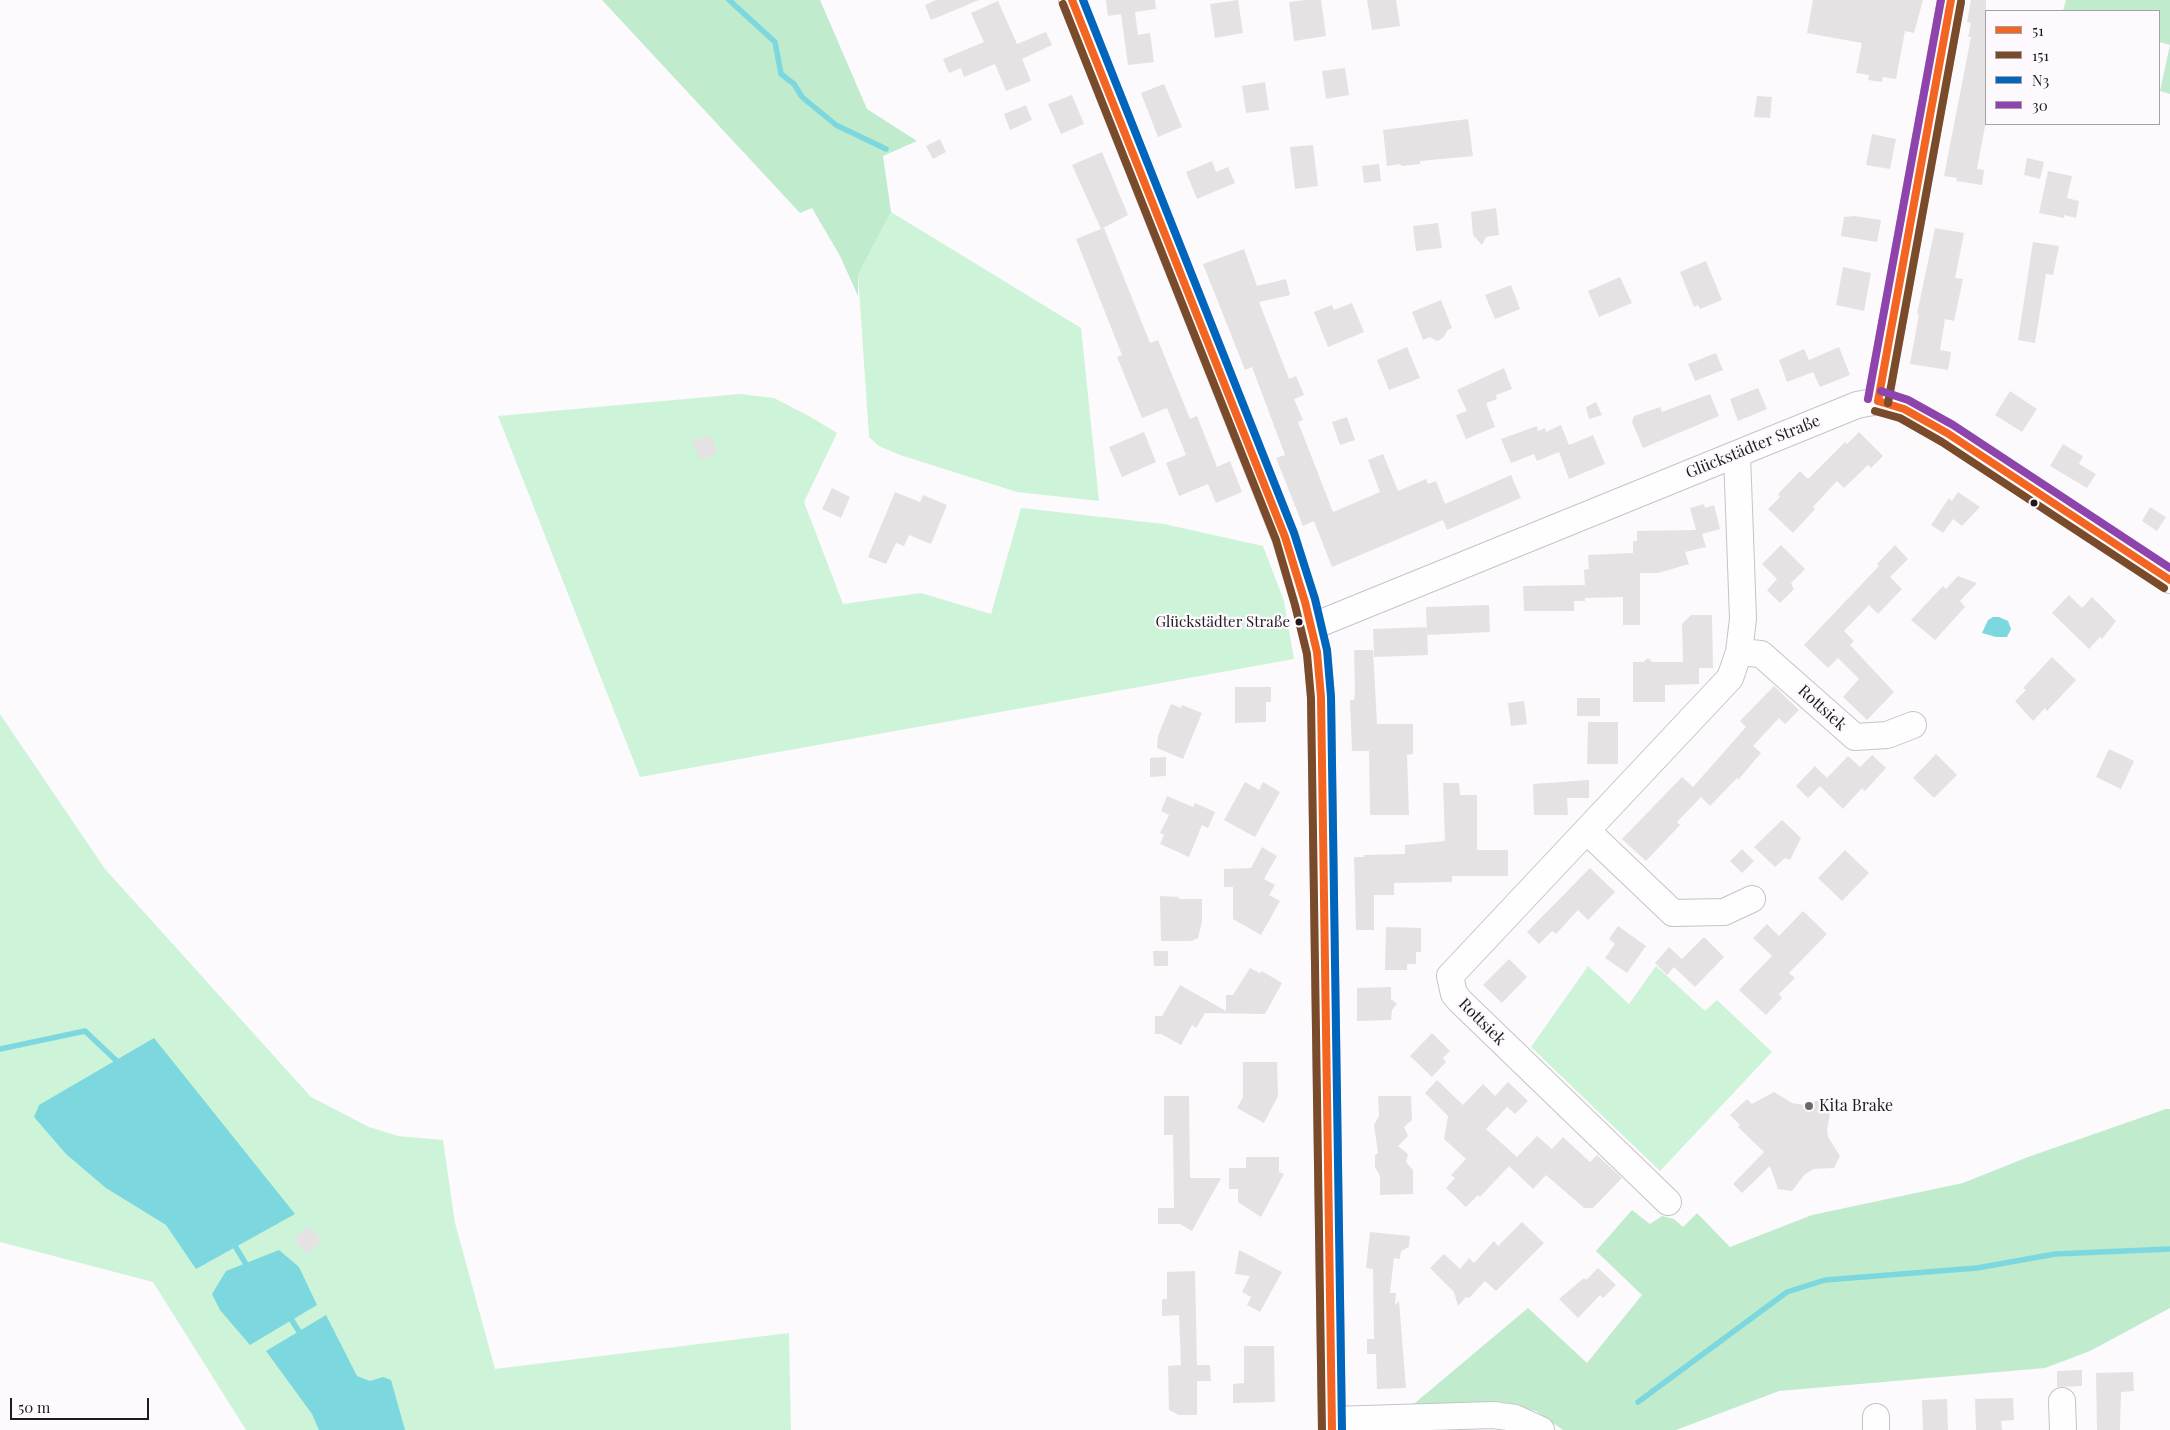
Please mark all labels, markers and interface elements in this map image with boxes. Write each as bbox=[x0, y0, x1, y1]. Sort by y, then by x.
legend bbox=[1985, 10, 2160, 125]
text: 51 bbox=[2032, 20, 2044, 40]
text: 151 bbox=[2032, 45, 2049, 65]
text: N3 bbox=[2032, 70, 2049, 90]
text: 30 bbox=[2032, 95, 2048, 115]
street label: Glückstädter Straße bbox=[1683, 411, 1823, 483]
unlabelled marker bbox=[2029, 498, 2039, 508]
place label: Glückstädter Straße bbox=[1156, 613, 1290, 631]
marker: Glückstädter Straße bbox=[1294, 617, 1304, 627]
street label: Rottsiek bbox=[1794, 681, 1850, 735]
street label: Rottsiek bbox=[1455, 995, 1509, 1049]
place label: Kita Brake bbox=[1819, 1096, 1893, 1116]
marker: Kita Brake bbox=[1803, 1100, 1815, 1112]
scale bar bbox=[12, 1388, 151, 1420]
text: 50 m bbox=[18, 1397, 50, 1417]

